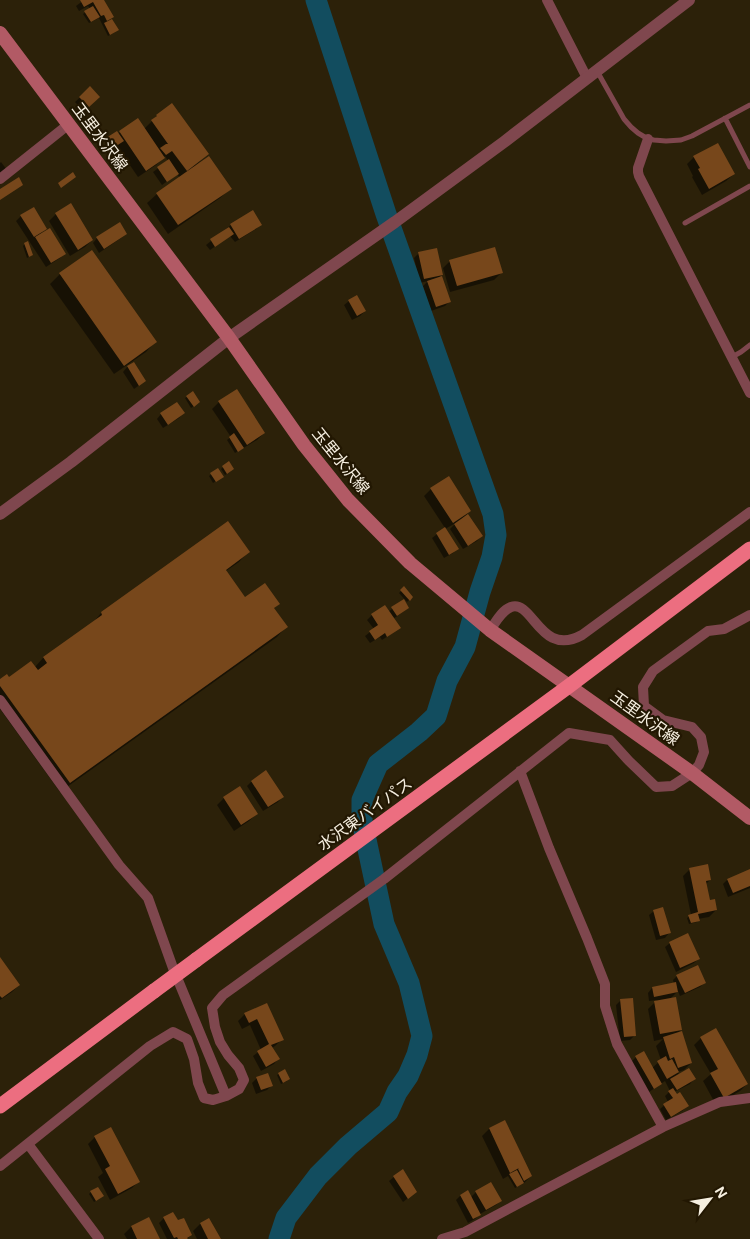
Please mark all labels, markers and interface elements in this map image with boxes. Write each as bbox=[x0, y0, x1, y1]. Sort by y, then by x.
street label: 玉里水沢線 bbox=[68, 99, 132, 175]
street label: 玉里水沢線 bbox=[308, 423, 374, 499]
street label: 玉里水沢線 bbox=[606, 686, 684, 750]
street label: 水沢東バイパス bbox=[314, 773, 416, 855]
north arrow bbox=[685, 1174, 735, 1224]
text: N bbox=[711, 1183, 731, 1201]

